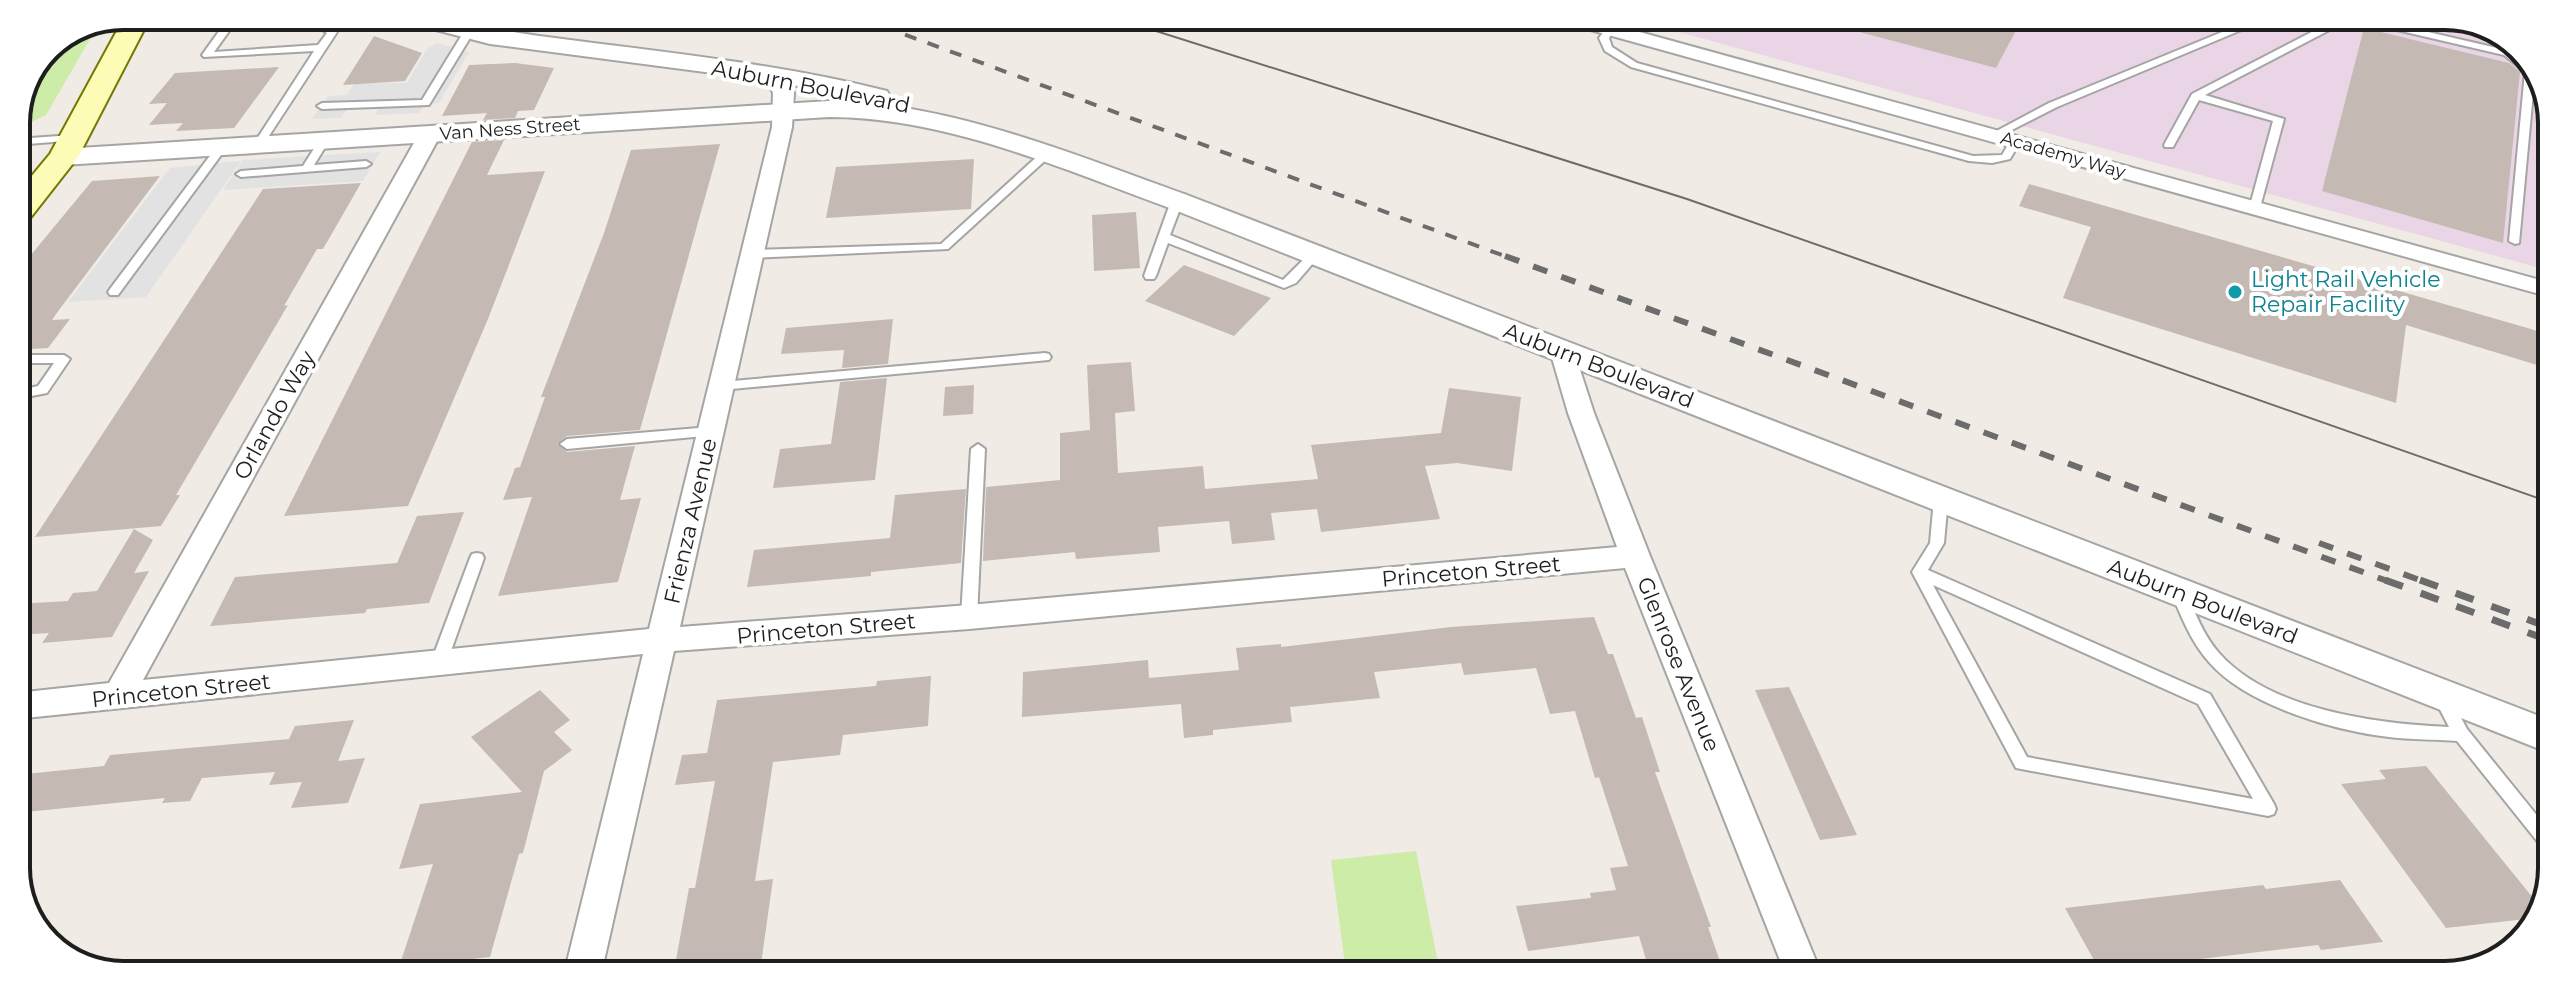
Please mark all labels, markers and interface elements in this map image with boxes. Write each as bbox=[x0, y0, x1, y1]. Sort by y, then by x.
street label: Auburn Boulevard bbox=[709, 54, 912, 119]
street label: Van Ness Street bbox=[439, 113, 581, 145]
street label: Academy Way bbox=[1998, 127, 2128, 183]
place label: Light Rail Vehicle Repair Facility bbox=[2251, 266, 2441, 318]
marker: Light Rail Vehicle Repair Facility bbox=[2226, 283, 2244, 301]
street label: Auburn Boulevard bbox=[1500, 317, 1698, 414]
street label: Orlando Way bbox=[228, 346, 321, 484]
street label: Frienza Avenue bbox=[658, 436, 723, 607]
street label: Princeton Street bbox=[1380, 550, 1562, 593]
street label: Auburn Boulevard bbox=[2104, 553, 2302, 650]
street label: Glenrose Avenue bbox=[1631, 573, 1726, 756]
street label: Princeton Street bbox=[735, 607, 917, 650]
street label: Princeton Street bbox=[90, 668, 272, 713]

